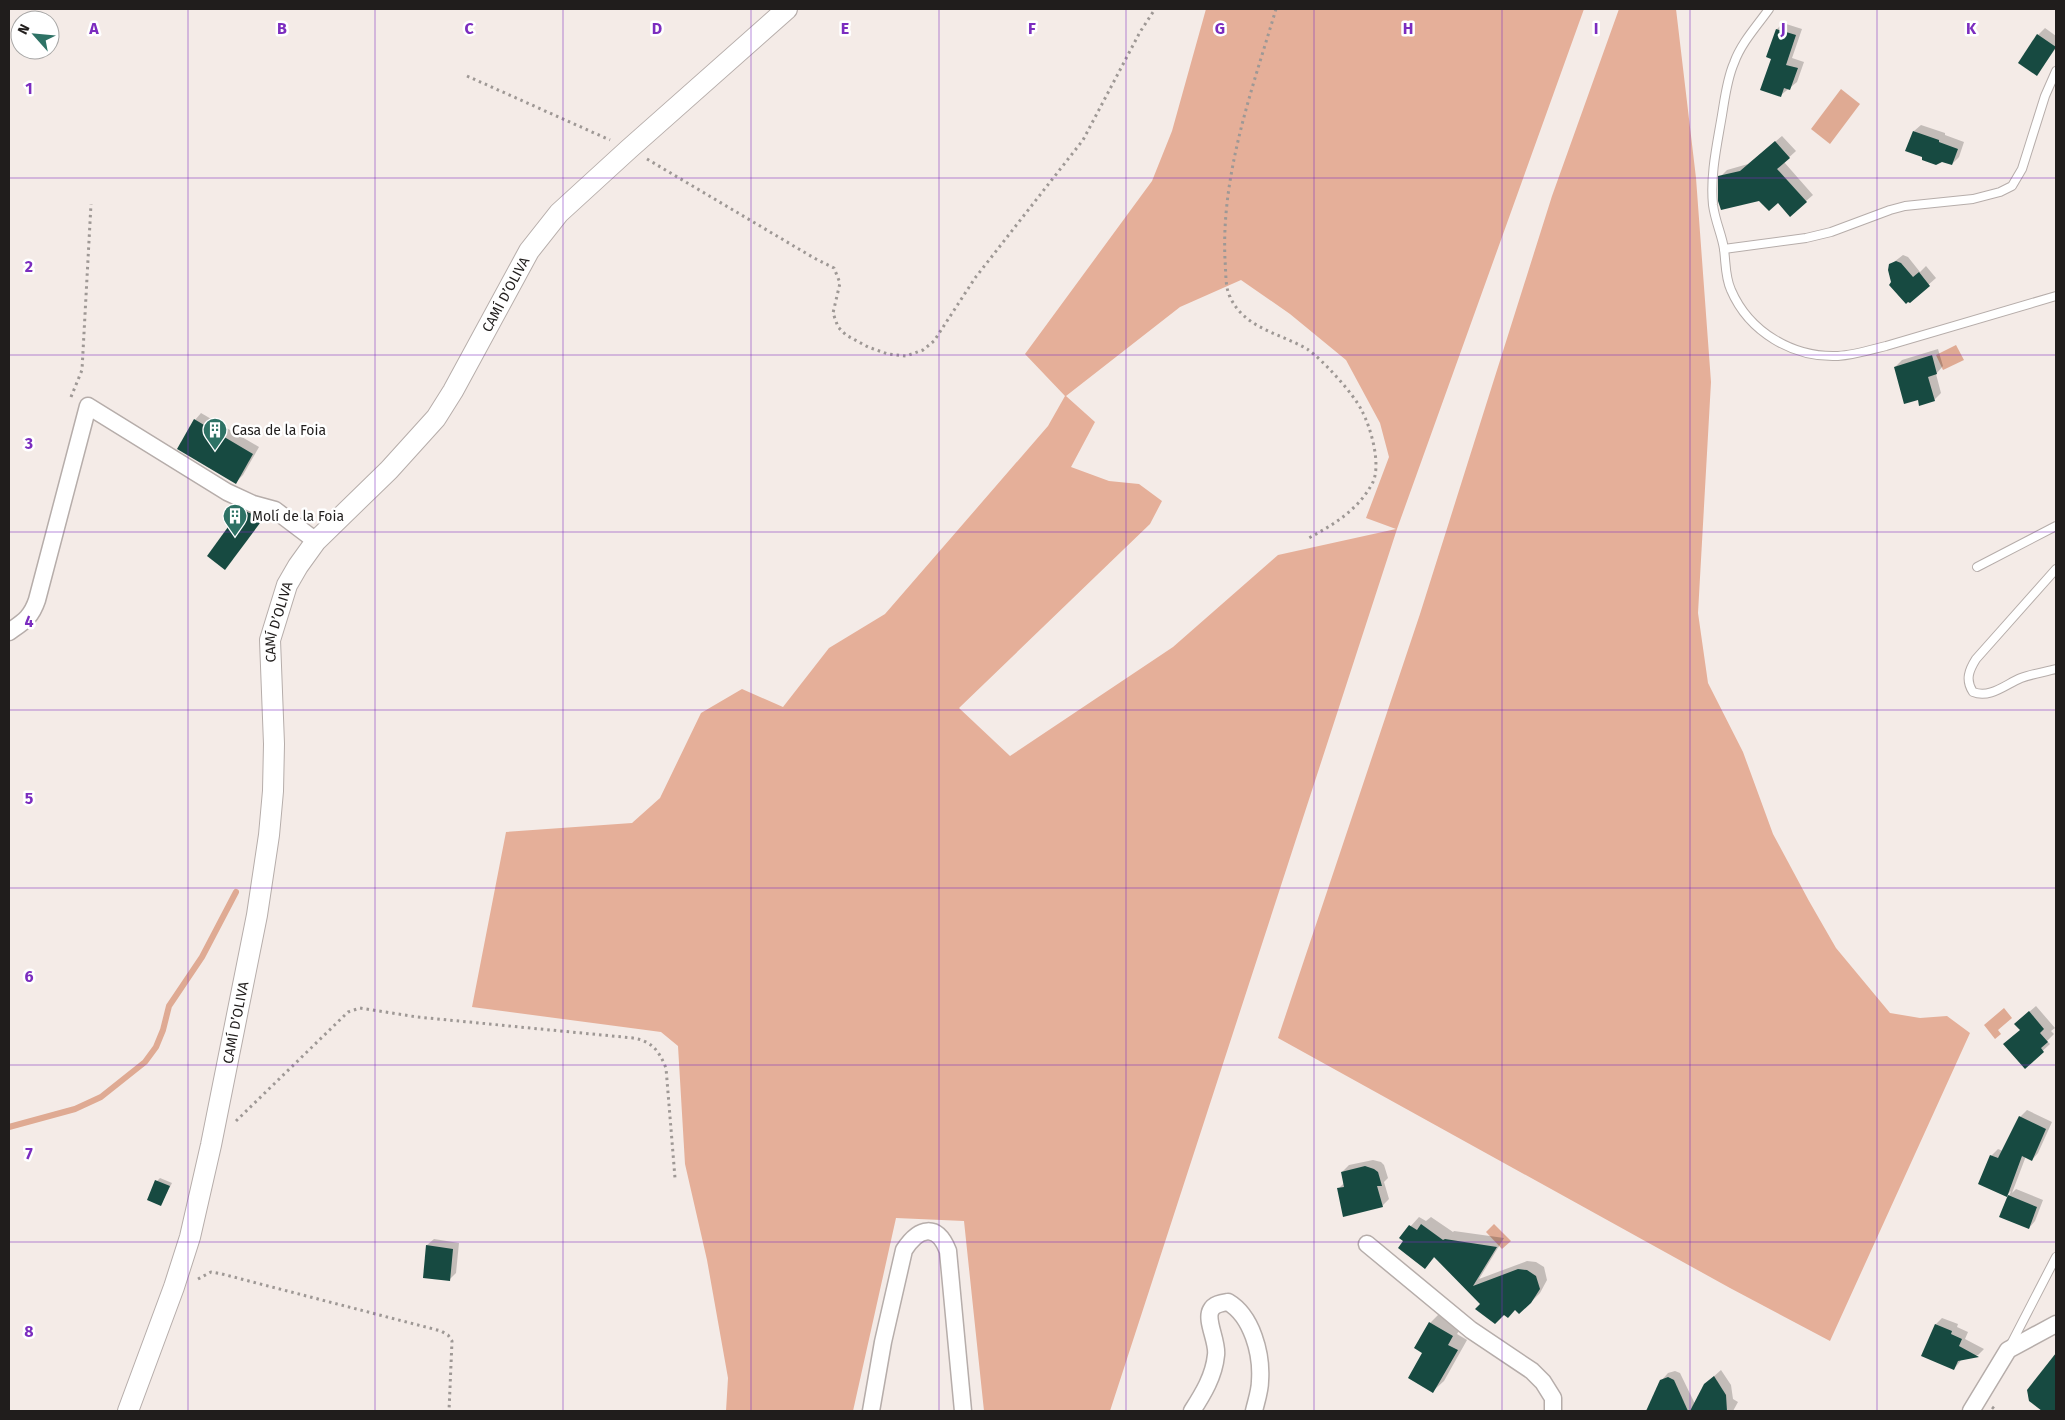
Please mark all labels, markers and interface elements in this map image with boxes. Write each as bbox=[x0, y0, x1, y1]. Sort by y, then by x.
north arrow bbox=[10, 10, 60, 60]
text: A bbox=[88, 19, 99, 38]
text: B bbox=[277, 19, 287, 38]
text: C bbox=[464, 19, 474, 38]
text: D bbox=[652, 19, 662, 38]
text: E bbox=[841, 19, 849, 38]
text: F bbox=[1028, 19, 1036, 38]
text: G bbox=[1215, 19, 1225, 38]
text: H bbox=[1403, 19, 1413, 38]
text: I bbox=[1594, 19, 1598, 38]
text: J bbox=[1779, 19, 1786, 38]
text: K bbox=[1966, 19, 1977, 38]
text: N bbox=[14, 21, 34, 37]
text: 1 bbox=[25, 79, 33, 98]
street label: CAMÍ D’OLIVA bbox=[479, 254, 533, 335]
text: 2 bbox=[25, 257, 33, 276]
building icon: Casa de la Foia bbox=[202, 417, 228, 451]
place label: Casa de la Foia bbox=[232, 422, 326, 439]
text: 3 bbox=[24, 434, 33, 453]
building icon: Molí de la Foia bbox=[222, 503, 248, 537]
place label: Molí de la Foia bbox=[252, 508, 344, 525]
street label: CAMÍ D’OLIVA bbox=[262, 580, 297, 663]
text: 4 bbox=[24, 612, 34, 631]
text: 5 bbox=[25, 789, 34, 808]
text: 6 bbox=[24, 967, 34, 986]
street label: CAMÍ D’OLIVA bbox=[219, 980, 252, 1065]
text: 7 bbox=[25, 1144, 33, 1163]
text: 8 bbox=[24, 1322, 34, 1341]

